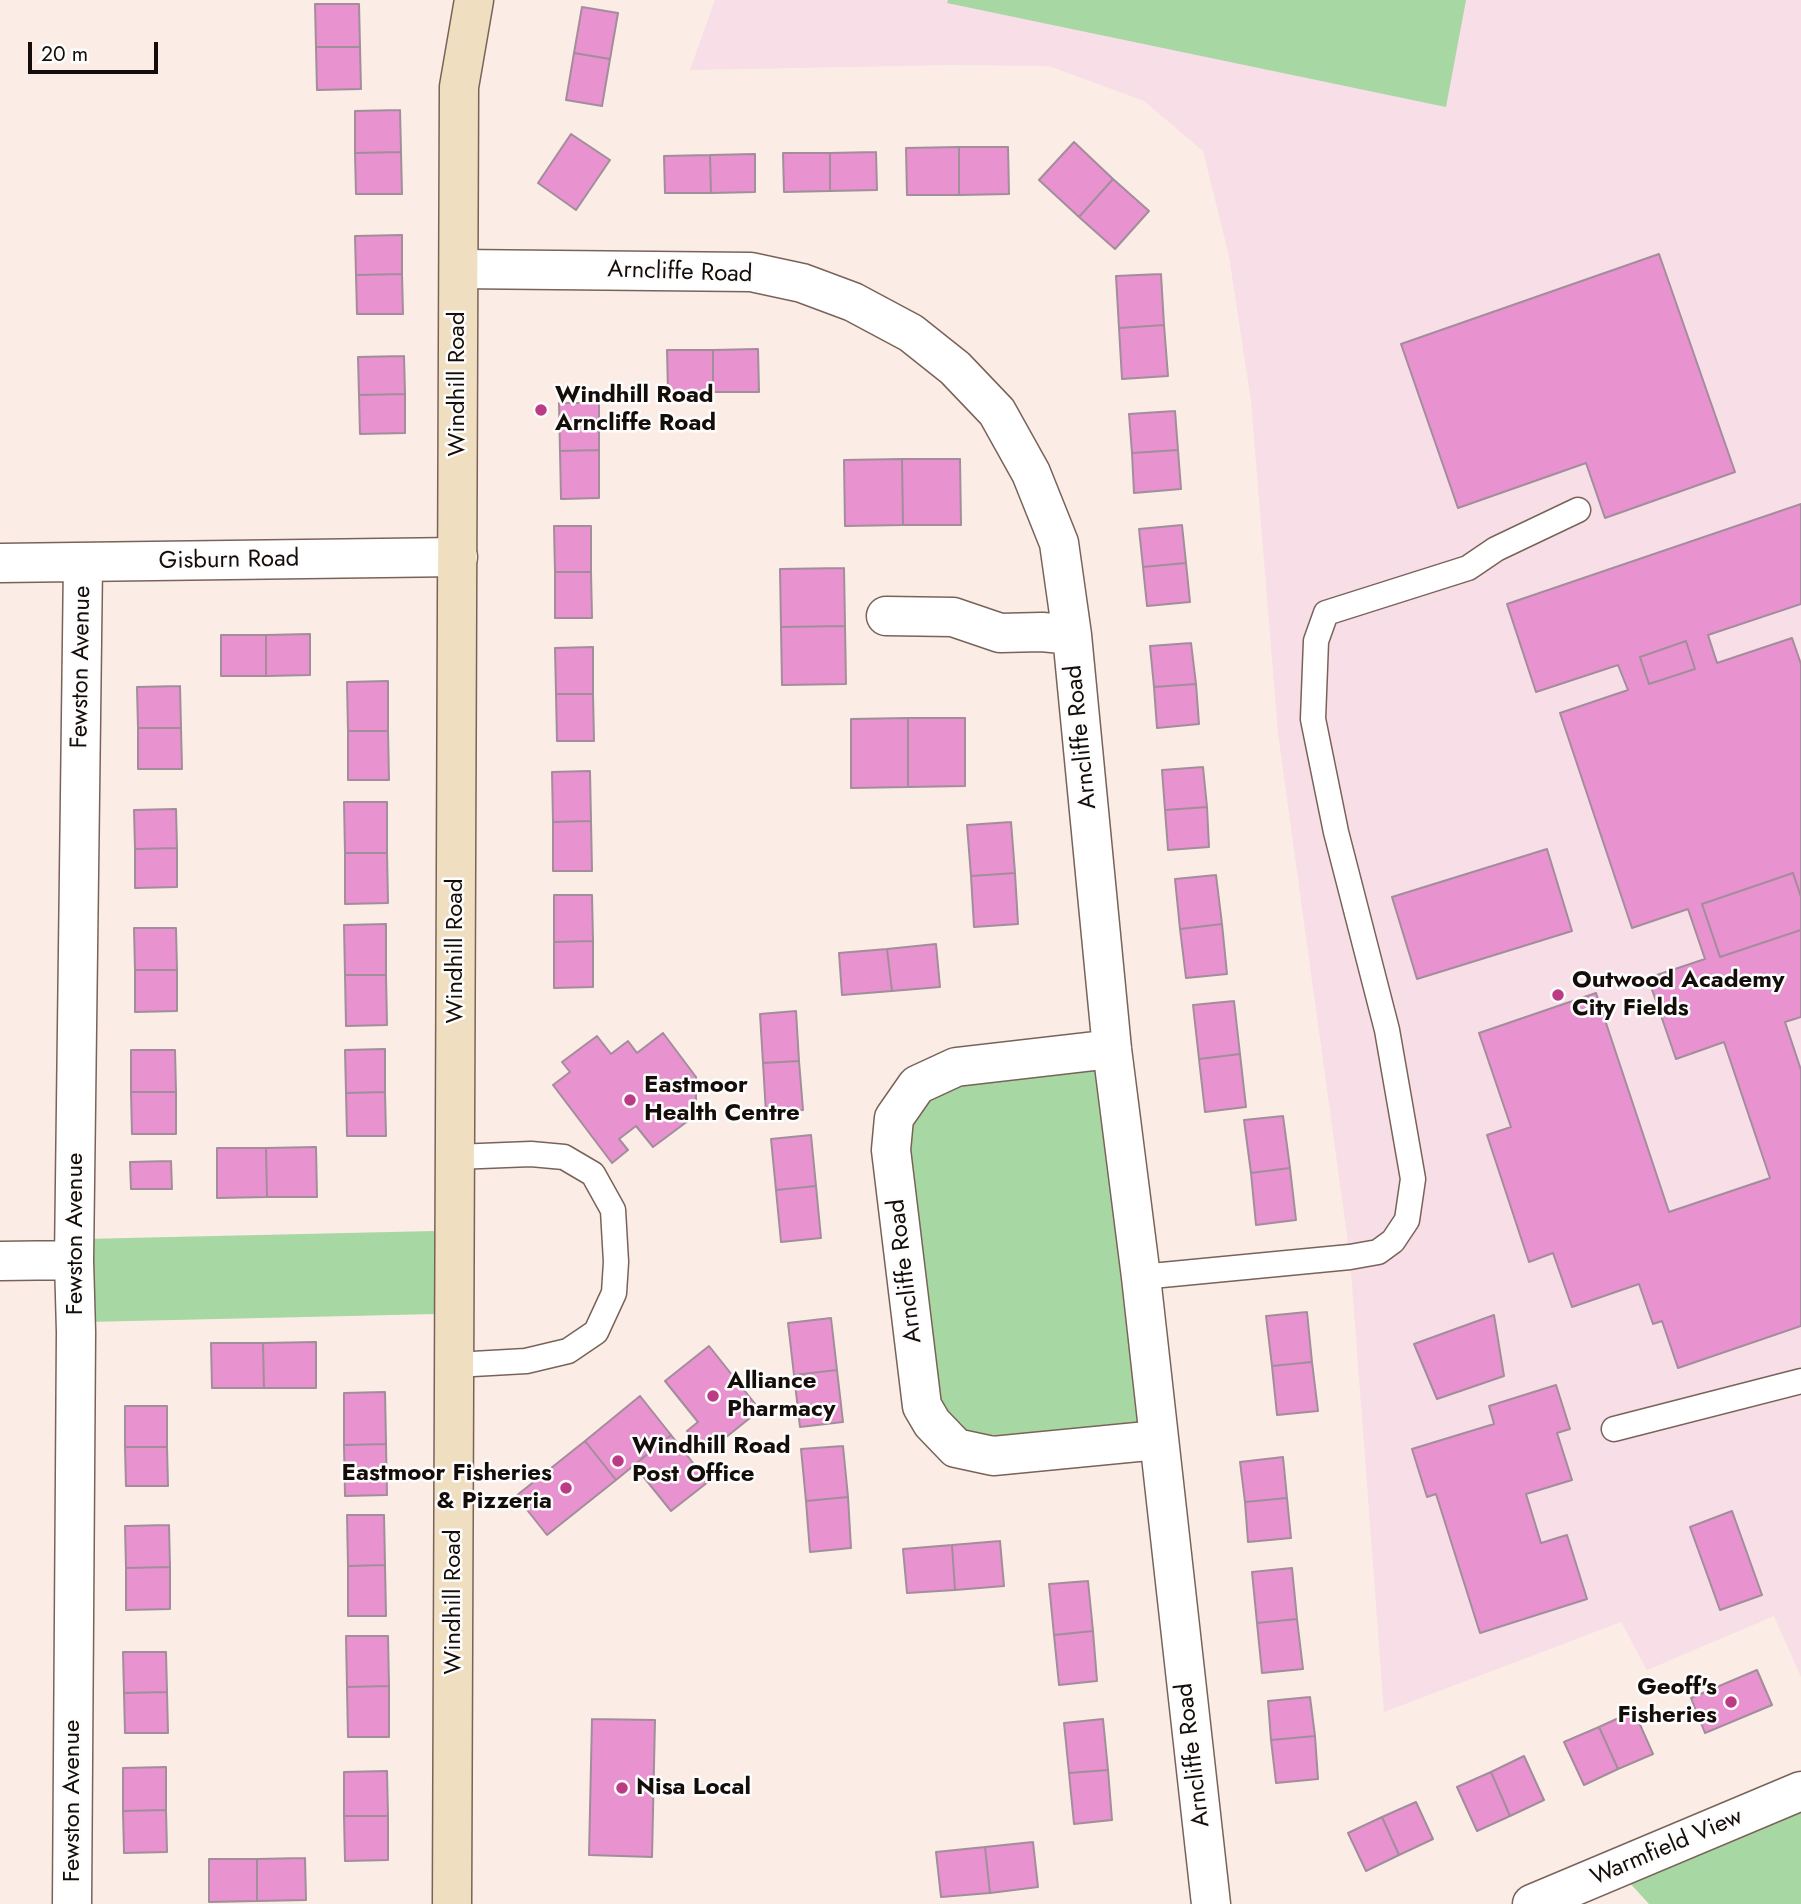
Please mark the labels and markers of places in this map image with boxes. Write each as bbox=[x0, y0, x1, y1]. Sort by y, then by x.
place label: Windhill Road Arncliffe Road bbox=[555, 382, 716, 438]
marker: Windhill Road Arncliffe Road bbox=[533, 402, 549, 418]
place label: Outwood Academy City Fields bbox=[1572, 967, 1784, 1023]
marker: Outwood Academy City Fields bbox=[1550, 987, 1566, 1003]
place label: Eastmoor Health Centre bbox=[644, 1072, 800, 1128]
marker: Eastmoor Health Centre bbox=[622, 1092, 638, 1108]
place label: Alliance Pharmacy bbox=[727, 1368, 835, 1424]
marker: Alliance Pharmacy bbox=[705, 1388, 721, 1404]
place label: Windhill Road Post Office bbox=[632, 1433, 791, 1489]
marker: Windhill Road Post Office bbox=[610, 1453, 626, 1469]
place label: Eastmoor Fisheries & Pizzeria bbox=[342, 1460, 552, 1516]
marker: Eastmoor Fisheries & Pizzeria bbox=[558, 1480, 574, 1496]
place label: Geoff's Fisheries bbox=[1618, 1674, 1717, 1730]
marker: Geoff's Fisheries bbox=[1723, 1694, 1739, 1710]
place label: Nisa Local bbox=[636, 1774, 751, 1802]
marker: Nisa Local bbox=[614, 1780, 630, 1796]

